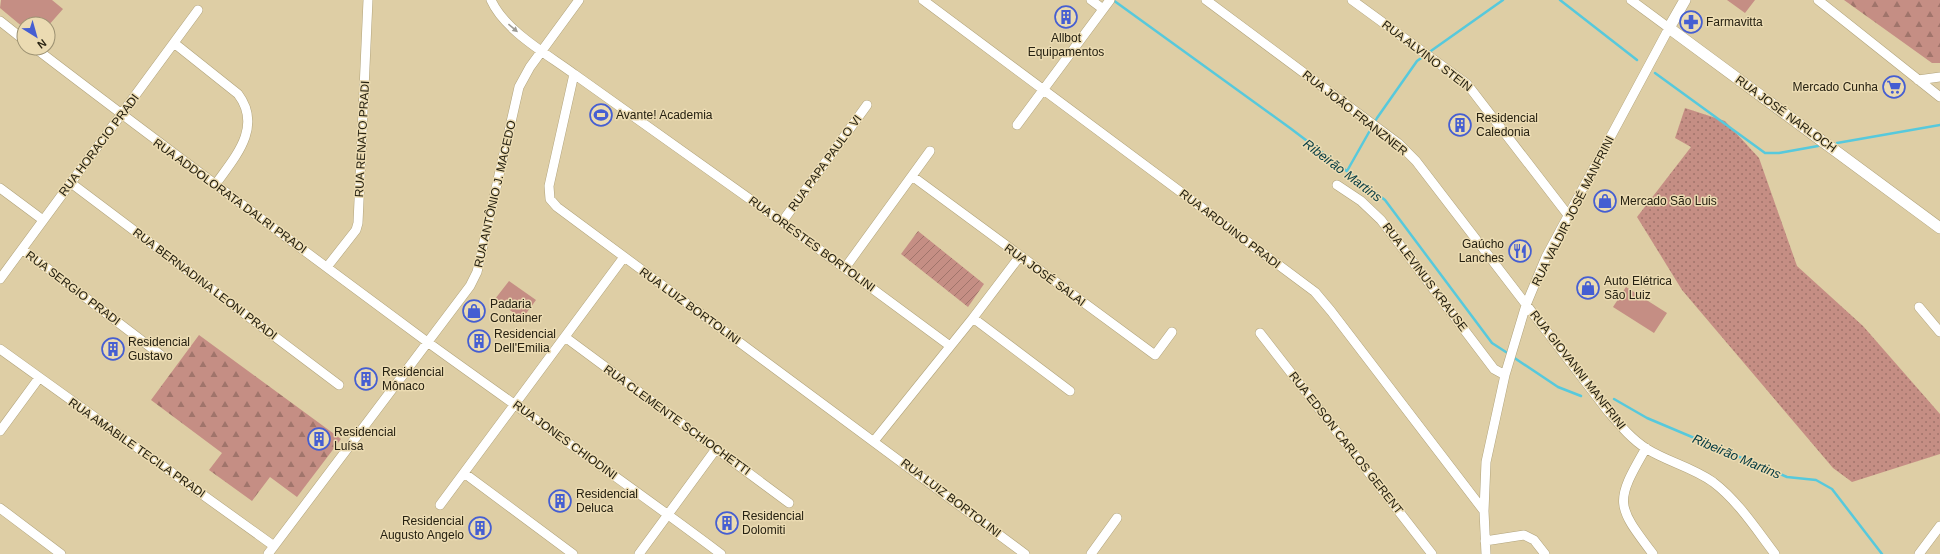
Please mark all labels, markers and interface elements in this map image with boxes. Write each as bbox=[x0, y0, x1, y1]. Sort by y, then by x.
building icon: Allbot Equipamentos bbox=[1053, 4, 1079, 30]
pharmacy icon: Farmavitta bbox=[1678, 9, 1704, 35]
place label: Farmavitta bbox=[1706, 15, 1763, 29]
north arrow bbox=[16, 16, 56, 56]
street label: RUA ALVINO STEIN bbox=[1379, 18, 1475, 94]
one-way arrow bbox=[508, 23, 518, 33]
place label: Allbot Equipamentos bbox=[1028, 31, 1104, 59]
text: N bbox=[35, 37, 49, 51]
street label: RUA JOÃO FRANZNER bbox=[1300, 68, 1411, 159]
street label: RUA JOSÉ NARLOCH bbox=[1733, 72, 1840, 155]
supermarket icon: Mercado Cunha bbox=[1881, 74, 1907, 100]
street label: RUA RENATO PRADI bbox=[352, 80, 372, 198]
place label: Mercado Cunha bbox=[1793, 80, 1878, 94]
street label: RUA HORACIO PRADI bbox=[56, 91, 142, 199]
sports icon: Avante! Academia bbox=[588, 102, 614, 128]
place label: Avante! Academia bbox=[616, 108, 713, 122]
place label: Residencial Caledonia bbox=[1476, 111, 1538, 139]
street label: RUA PAPA PAULO VI bbox=[785, 112, 865, 214]
building icon: Residencial Caledonia bbox=[1447, 112, 1473, 138]
street label: RUA ANTÔNIO J. MACEDO bbox=[470, 119, 519, 269]
street label: RUA VALDIR JOSÉ MANFRINI bbox=[1528, 133, 1617, 288]
street label: RUA ADDOLORATA DALRI PRADI bbox=[151, 136, 309, 256]
water label: Ribeirão Martins bbox=[1300, 136, 1385, 205]
street label: RUA ARDUINO PRADI bbox=[1177, 186, 1283, 272]
shop icon: Mercado São Luis bbox=[1592, 188, 1618, 214]
street label: RUA ORESTES BORTOLINI bbox=[746, 193, 878, 295]
place label: Mercado São Luis bbox=[1620, 194, 1717, 208]
street label: RUA LEVINUS KRAUSE bbox=[1380, 220, 1470, 334]
street label: RUA BERNADINA LEONI PRADI bbox=[130, 225, 280, 343]
place label: Gaúcho Lanches bbox=[1459, 237, 1504, 265]
restaurant icon: Gaúcho Lanches bbox=[1507, 238, 1533, 264]
street label: RUA JOSÉ SALAI bbox=[1002, 240, 1089, 309]
street label: RUA SERGIO PRADI bbox=[23, 248, 123, 328]
street label: RUA LUIZ BORTOLINI bbox=[637, 265, 743, 347]
place label: Auto Elétrica São Luiz bbox=[1604, 274, 1672, 302]
shop icon: Auto Elétrica São Luiz bbox=[1575, 275, 1601, 301]
place label: Padaria Container bbox=[490, 297, 542, 325]
shop icon: Padaria Container bbox=[461, 298, 487, 324]
street label: RUA GIOVANNI MANFRINI bbox=[1527, 308, 1629, 432]
place label: Residencial Dell'Emilia bbox=[494, 327, 556, 355]
building icon: Residencial Dell'Emilia bbox=[466, 328, 492, 354]
place label: Residencial Gustavo bbox=[128, 335, 190, 363]
building icon: Residencial Gustavo bbox=[100, 336, 126, 362]
street label: RUA CLEMENTE SCHIOCHETTI bbox=[601, 362, 753, 478]
place label: Residencial Mônaco bbox=[382, 365, 444, 393]
building icon: Residencial Mônaco bbox=[353, 366, 379, 392]
street label: RUA EDSON CARLOS GERENT bbox=[1286, 369, 1406, 517]
street label: RUA AMABILE TECILA PRADI bbox=[66, 395, 208, 501]
street label: RUA JONES CHIODINI bbox=[510, 397, 620, 483]
place label: Residencial Luísa bbox=[334, 425, 396, 453]
building icon: Residencial Luísa bbox=[306, 426, 332, 452]
water label: Ribeirão Martins bbox=[1690, 431, 1784, 482]
street label: RUA LUIZ BORTOLINI bbox=[898, 456, 1004, 540]
place label: Residencial Deluca bbox=[576, 487, 638, 515]
building icon: Residencial Deluca bbox=[547, 488, 573, 514]
place label: Residencial Dolomiti bbox=[742, 509, 804, 537]
building icon: Residencial Dolomiti bbox=[714, 510, 740, 536]
place label: Residencial Augusto Angelo bbox=[380, 514, 464, 542]
building icon: Residencial Augusto Angelo bbox=[467, 515, 493, 541]

